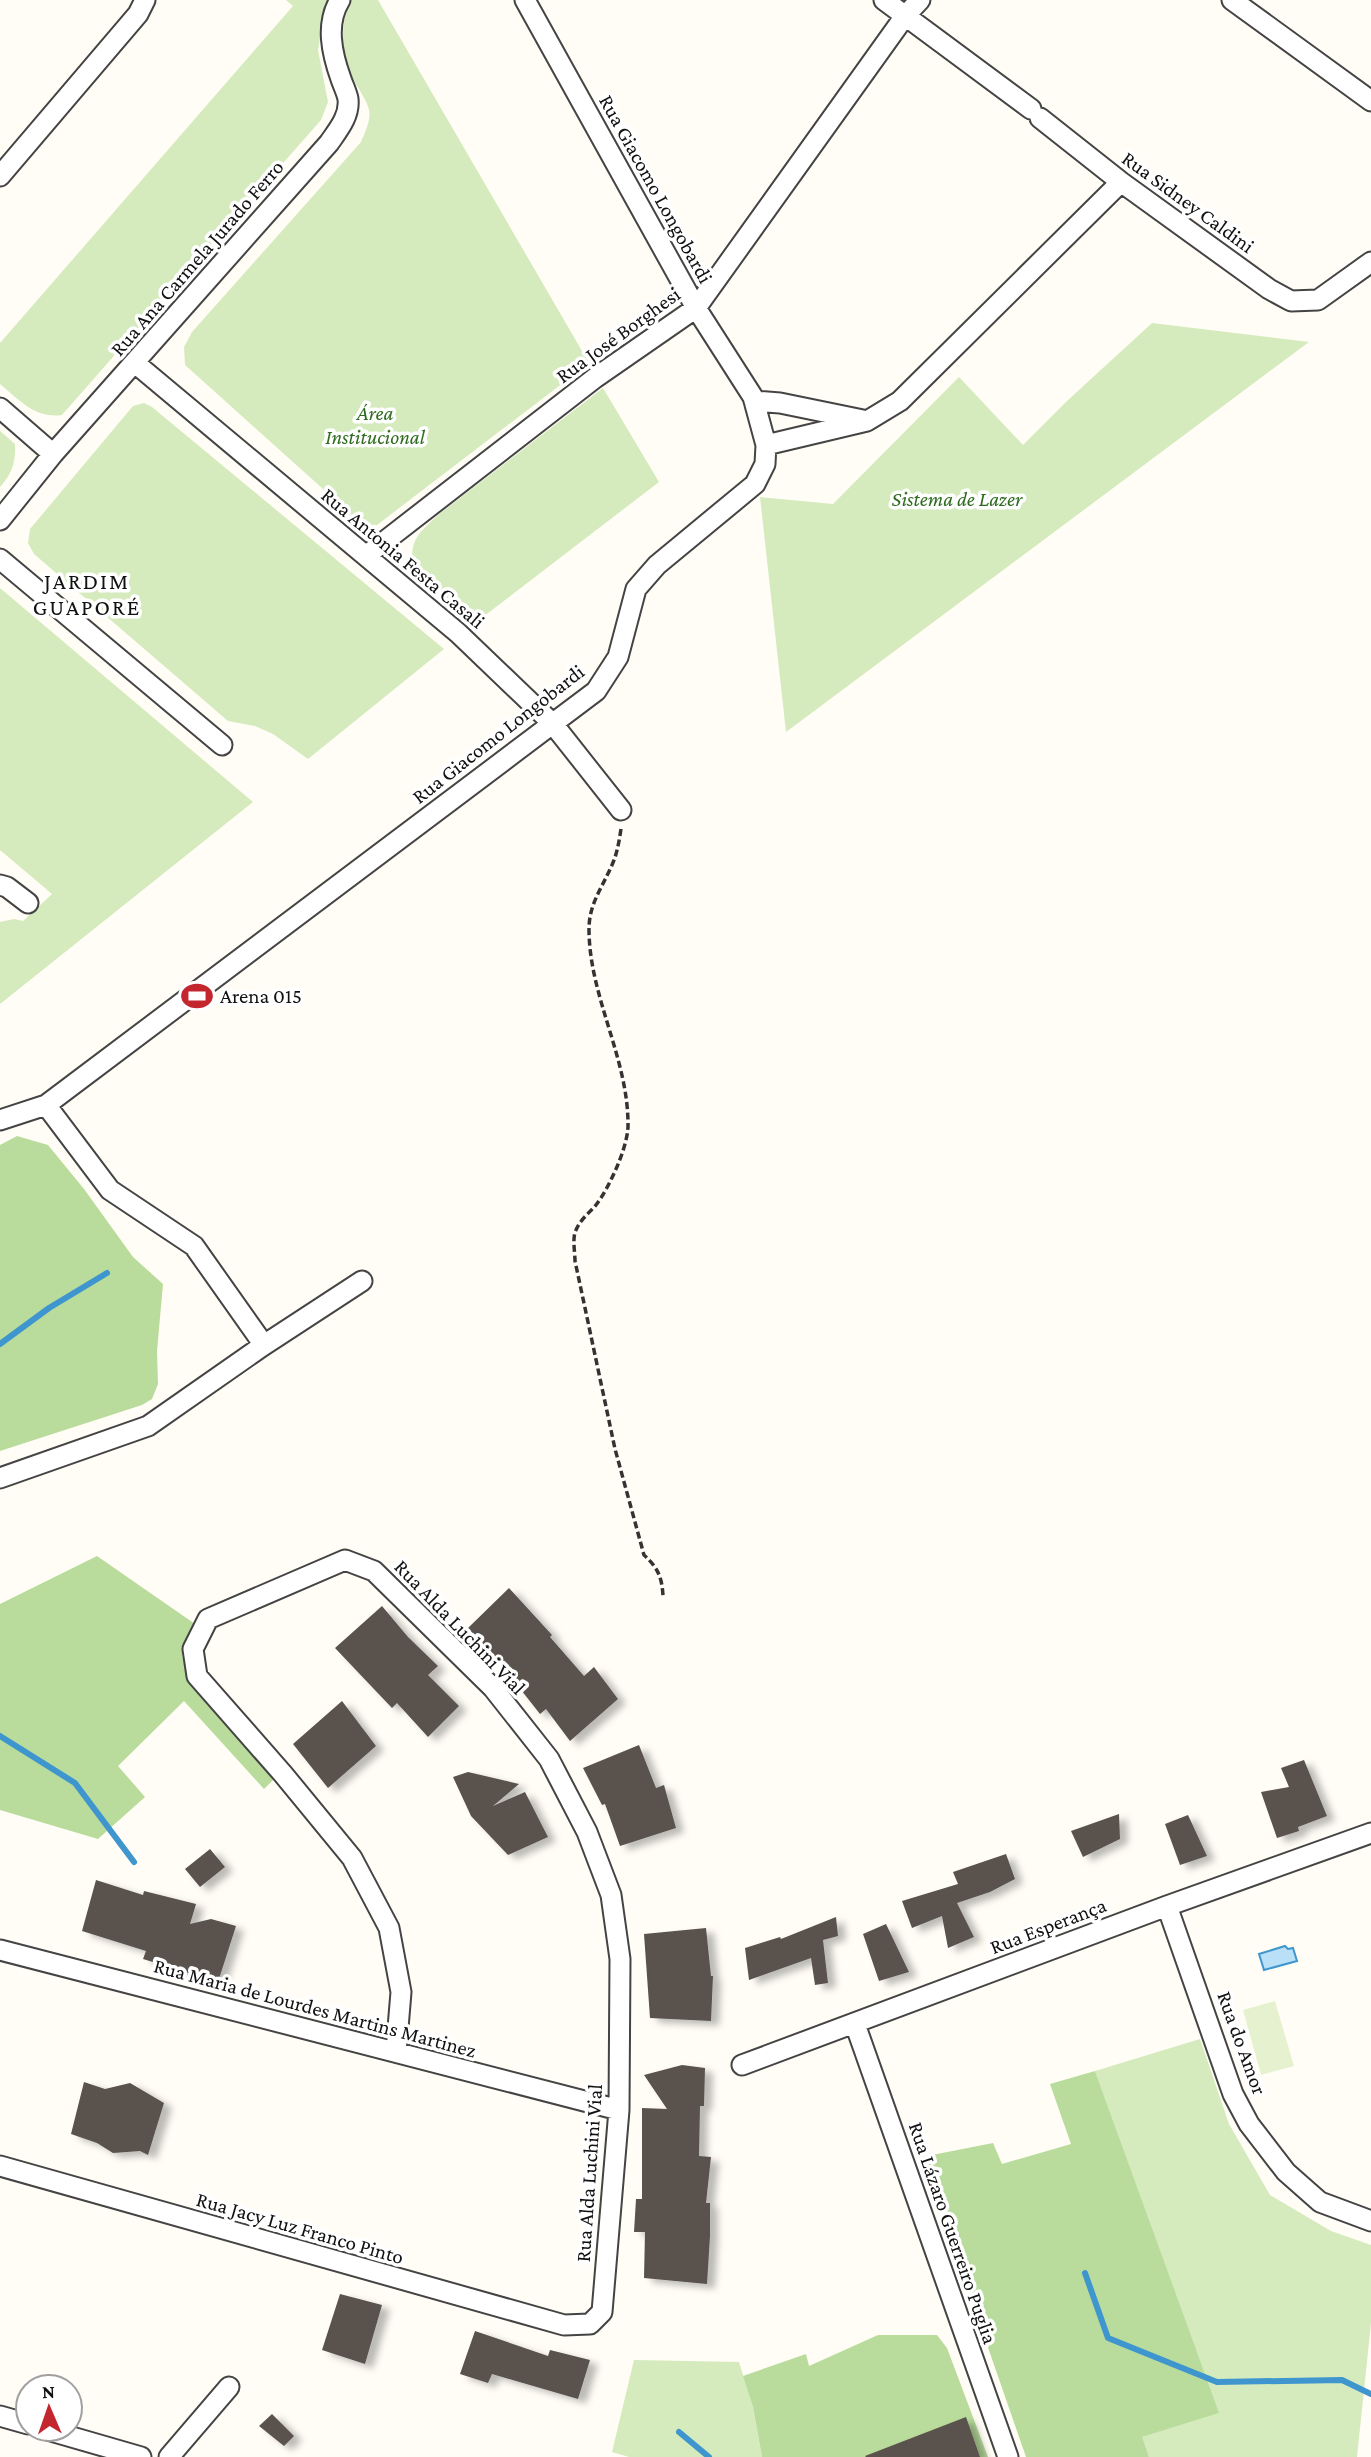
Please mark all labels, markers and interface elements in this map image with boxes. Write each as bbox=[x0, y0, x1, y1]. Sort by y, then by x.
street label: Rua Giacomo Longobardi bbox=[594, 91, 718, 288]
street label: Rua Sidney Caldini bbox=[1117, 146, 1259, 258]
street label: Rua Ana Carmela Jurado Ferro bbox=[105, 155, 289, 361]
street label: Rua José Borghesi bbox=[551, 282, 685, 388]
park label: Área Institucional bbox=[325, 401, 426, 449]
street label: Rua Antonia Festa Casali bbox=[316, 483, 490, 634]
park label: Sistema de Lazer bbox=[892, 487, 1023, 511]
district label: JARDIM GUAPORÉ bbox=[33, 568, 141, 620]
street label: Rua Giacomo Longobardi bbox=[407, 659, 589, 809]
sports icon: Arena 015 bbox=[180, 979, 214, 1013]
place label: Arena 015 bbox=[220, 984, 302, 1008]
street label: Rua Alda Luchini Vial bbox=[389, 1555, 531, 1699]
street label: Rua Esperança bbox=[986, 1893, 1110, 1959]
street label: Rua Maria de Lourdes Martins Martinez bbox=[151, 1953, 479, 2063]
street label: Rua do Amor bbox=[1212, 1988, 1272, 2098]
street label: Rua Alda Luchini Vial bbox=[571, 2083, 607, 2263]
street label: Rua Lázaro Guerreiro Puglia bbox=[904, 2119, 1002, 2347]
street label: Rua Jacy Luz Franco Pinto bbox=[194, 2187, 406, 2269]
north arrow bbox=[14, 2373, 84, 2443]
text: N bbox=[42, 2381, 55, 2402]

